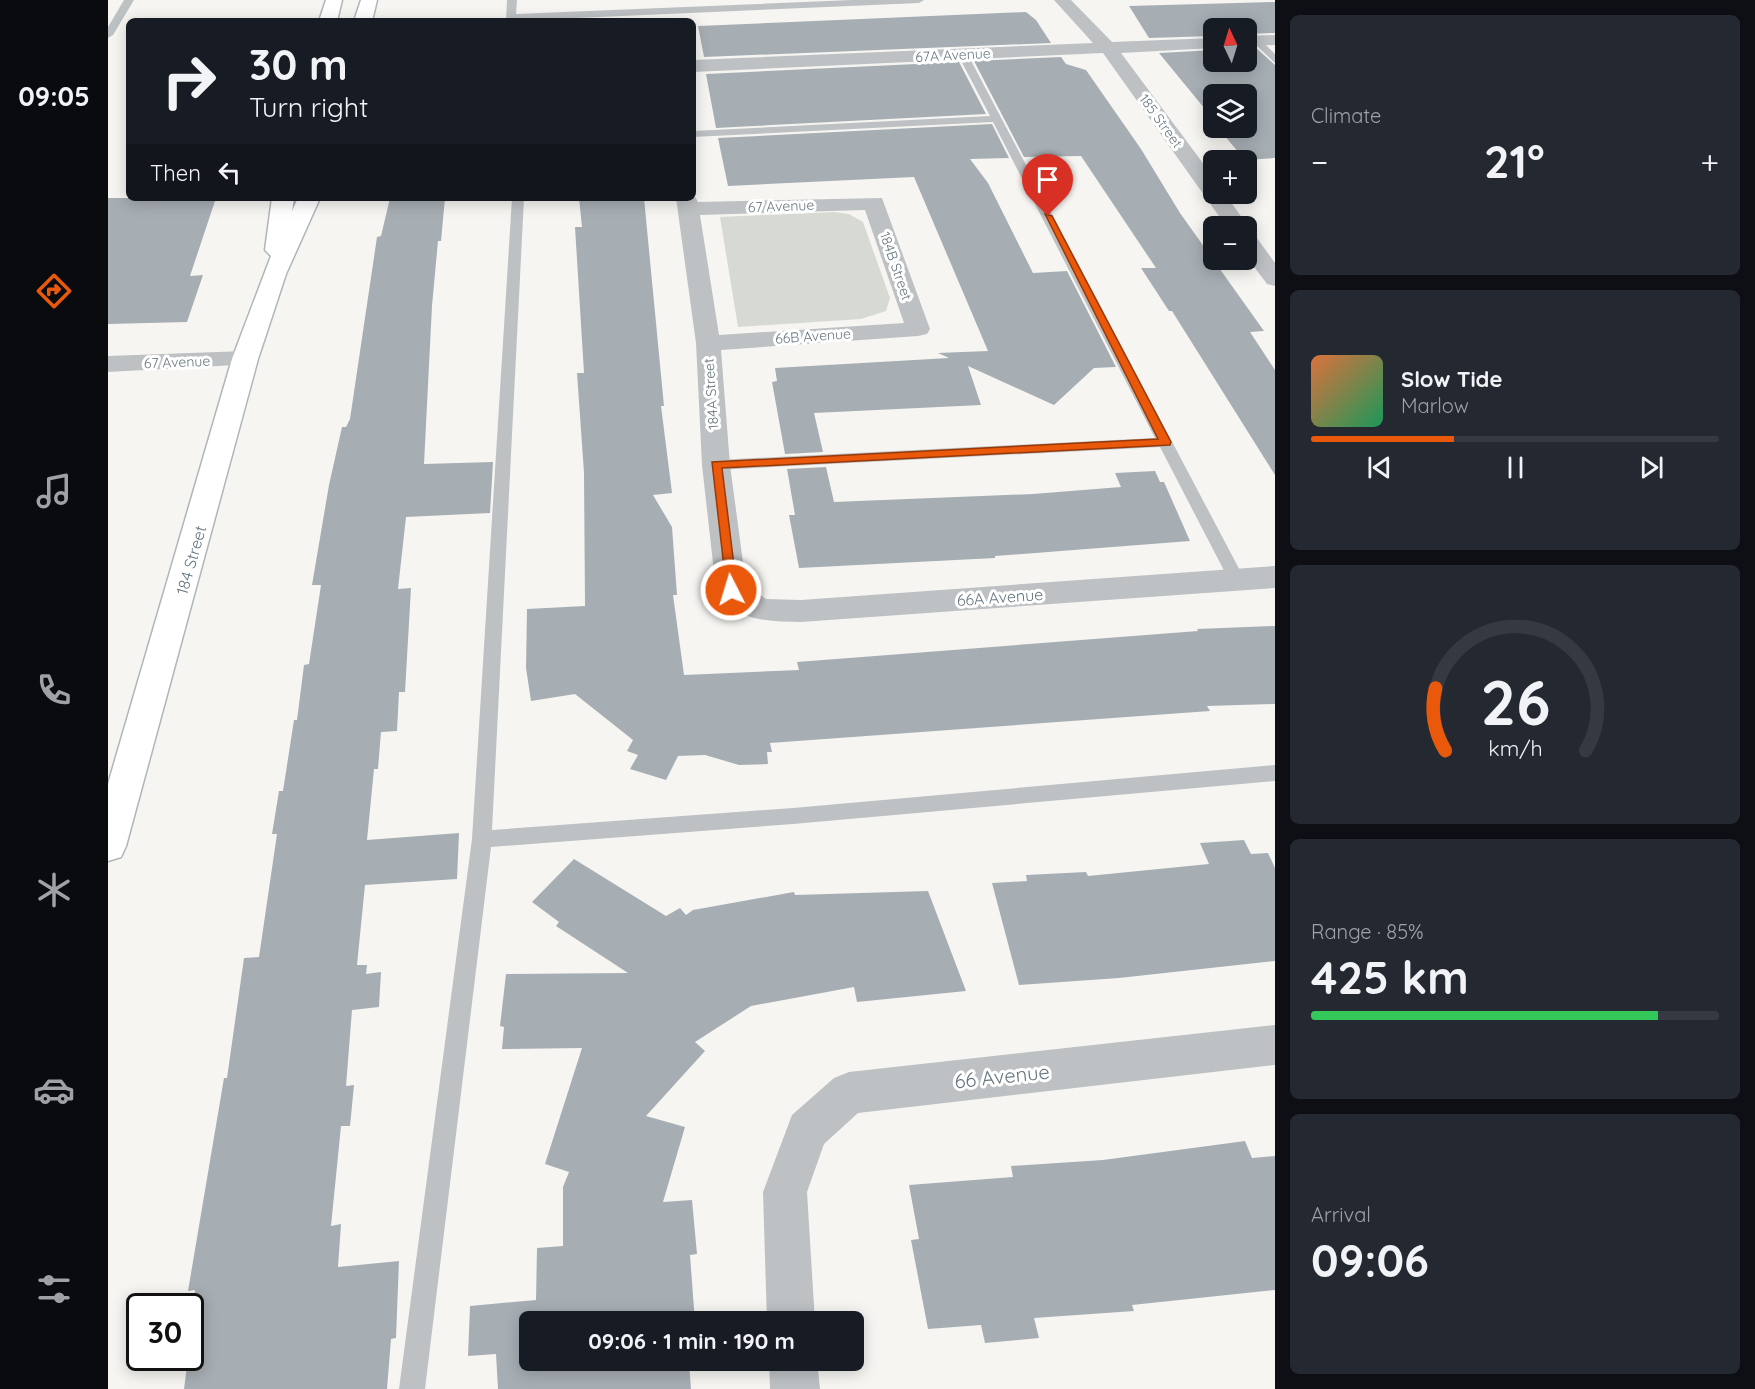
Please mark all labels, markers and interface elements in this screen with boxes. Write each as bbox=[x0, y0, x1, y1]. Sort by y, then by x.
north arrow bbox=[1203, 18, 1257, 72]
map controls bbox=[1203, 18, 1257, 270]
text: 30 m bbox=[249, 38, 348, 91]
icon: right bbox=[150, 42, 228, 120]
street label: 67A Avenue bbox=[915, 44, 991, 66]
text: 09:05 bbox=[18, 79, 90, 113]
button: layers bbox=[1203, 84, 1257, 138]
text: Turn right bbox=[249, 90, 368, 124]
street label: 185 Street bbox=[1135, 90, 1187, 152]
text: Climate bbox=[1311, 103, 1381, 128]
text: 21° bbox=[1484, 133, 1545, 189]
text: − bbox=[1311, 141, 1328, 182]
text: + bbox=[1700, 141, 1719, 182]
button: + bbox=[1203, 150, 1257, 204]
pin bbox=[1022, 154, 1073, 216]
icon: left bbox=[213, 156, 246, 189]
text: Then bbox=[150, 159, 201, 187]
icon: arrive bbox=[1031, 163, 1064, 196]
street label: 67 Avenue bbox=[747, 196, 815, 216]
button: − bbox=[1203, 216, 1257, 270]
street label: 184B Street bbox=[876, 229, 916, 303]
icon: directions bbox=[33, 270, 75, 312]
street label: 66B Avenue bbox=[775, 324, 852, 348]
street label: 67 Avenue bbox=[143, 352, 211, 372]
street label: 184A Street bbox=[700, 358, 722, 430]
text: Slow Tide bbox=[1401, 365, 1502, 393]
text: Marlow bbox=[1401, 393, 1469, 418]
icon: previous bbox=[1363, 451, 1396, 484]
icon: pause bbox=[1499, 451, 1532, 484]
icon: next bbox=[1635, 451, 1668, 484]
icon: music bbox=[33, 470, 75, 512]
street label: 184 Street bbox=[172, 523, 210, 597]
position arrow bbox=[699, 558, 763, 622]
street label: 66A Avenue bbox=[956, 584, 1044, 610]
text: 26 bbox=[1480, 664, 1550, 742]
icon: phone bbox=[33, 669, 75, 711]
text: km/h bbox=[1488, 736, 1542, 762]
icon: climate bbox=[33, 869, 75, 911]
text: Range · 85% bbox=[1311, 919, 1424, 944]
text: 425 km bbox=[1311, 949, 1469, 1005]
street label: 66 Avenue bbox=[953, 1059, 1051, 1093]
icon: car bbox=[33, 1069, 75, 1111]
text: Arrival bbox=[1311, 1202, 1371, 1227]
text: 09:06 bbox=[1311, 1232, 1429, 1288]
icon: filters bbox=[33, 1268, 75, 1310]
speed limit sign: 30 bbox=[126, 1293, 204, 1371]
text: 09:06 · 1 min · 190 m bbox=[588, 1327, 795, 1355]

